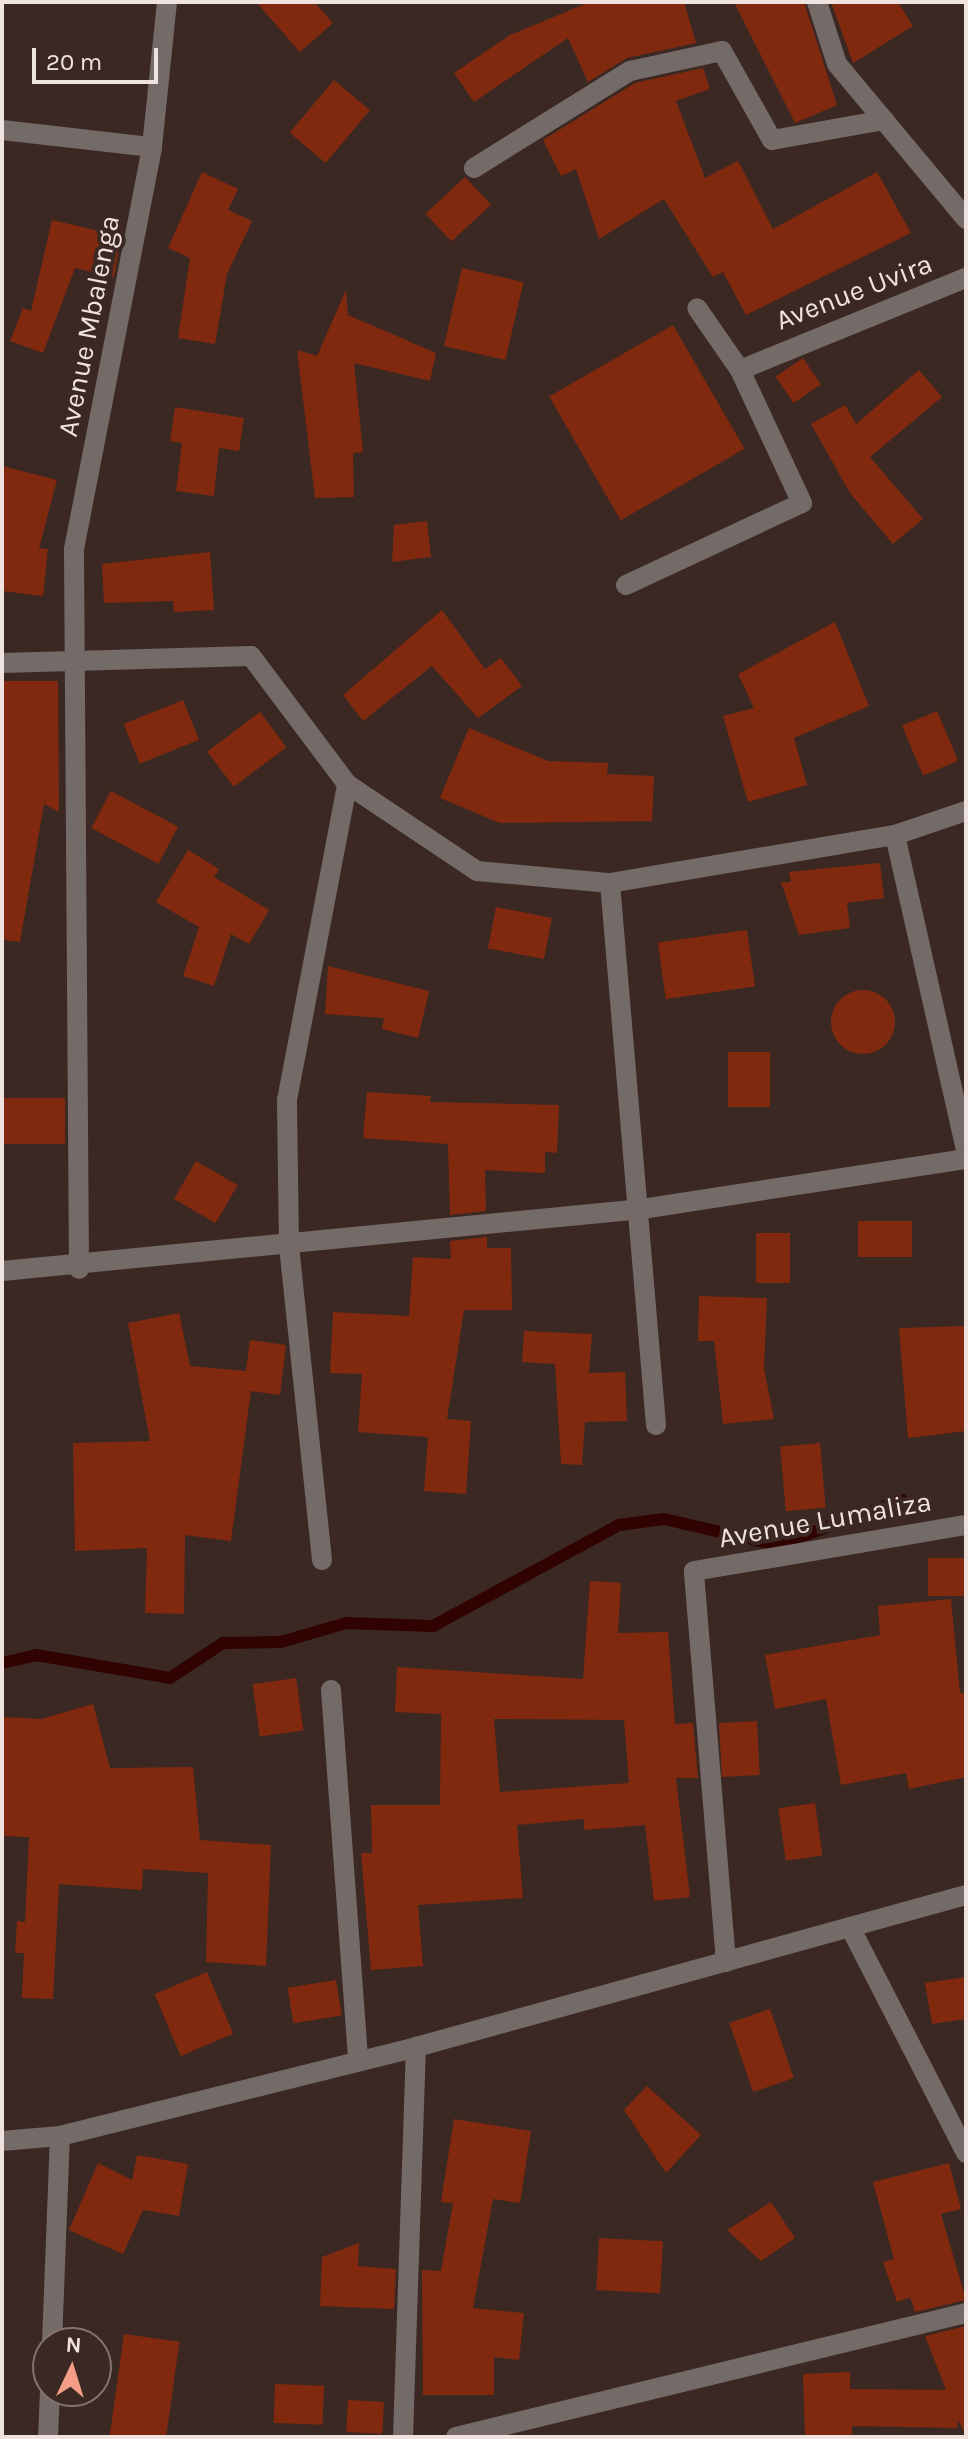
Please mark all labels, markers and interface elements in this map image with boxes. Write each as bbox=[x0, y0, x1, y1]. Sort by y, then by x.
scale bar bbox=[36, 32, 162, 82]
text: 20 m bbox=[46, 48, 102, 76]
street label: Avenue Mbalenga bbox=[51, 212, 127, 440]
street label: Avenue Uvira bbox=[771, 247, 937, 337]
street label: Avenue Lumaliza bbox=[716, 1485, 934, 1555]
north arrow bbox=[32, 2327, 112, 2407]
text: N bbox=[65, 2332, 82, 2359]

